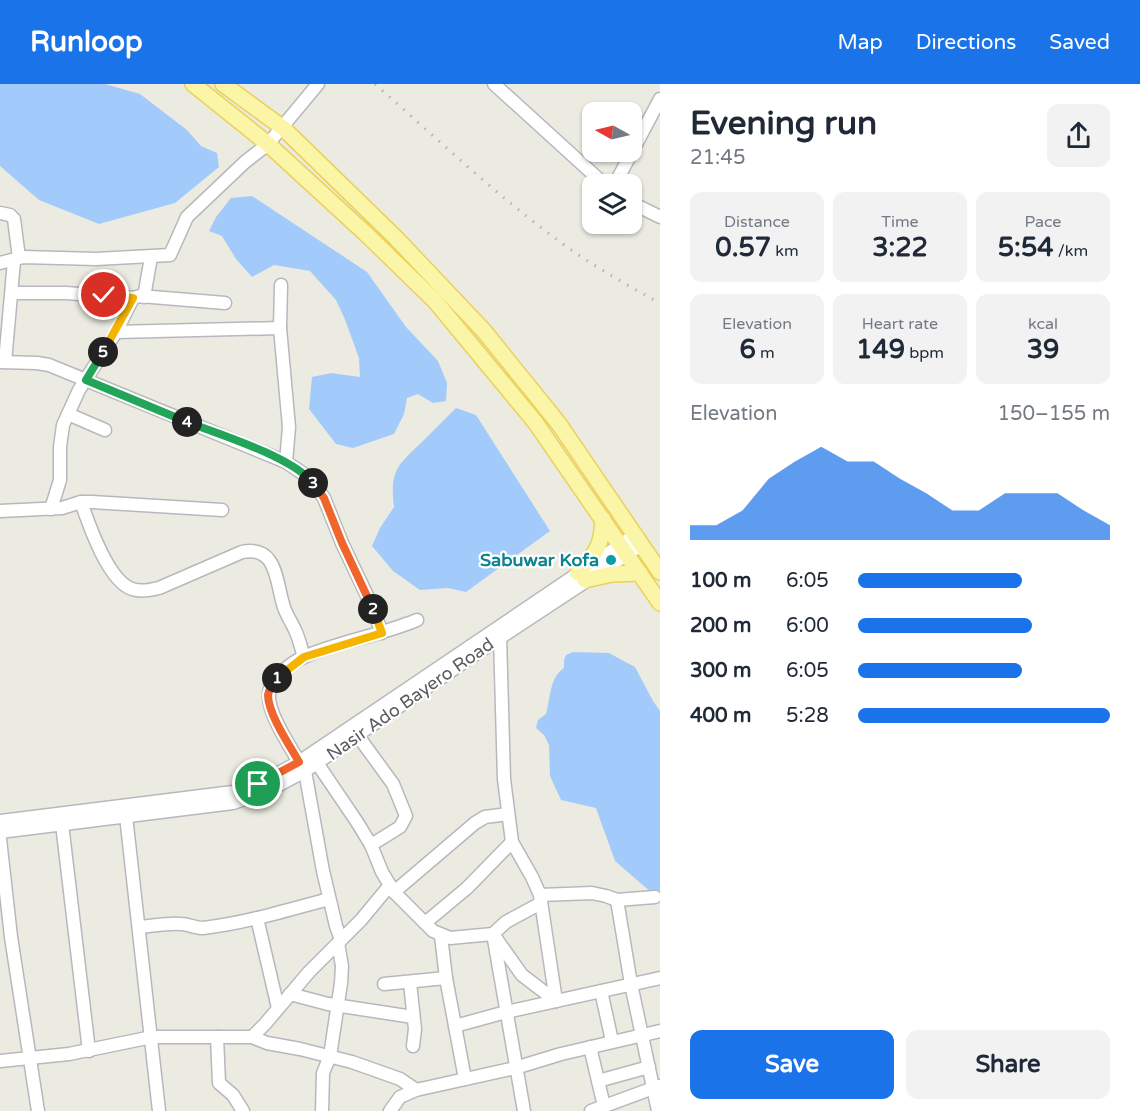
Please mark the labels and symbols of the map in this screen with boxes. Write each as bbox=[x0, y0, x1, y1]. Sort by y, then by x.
north arrow bbox=[582, 102, 642, 162]
pin bbox=[78, 269, 129, 320]
pin: 5 bbox=[88, 337, 118, 367]
pin: 4 bbox=[172, 407, 202, 437]
pin: 3 bbox=[298, 468, 328, 498]
place label: Sabuwar Kofa bbox=[480, 549, 599, 571]
marker: Sabuwar Kofa bbox=[604, 553, 618, 567]
pin: 2 bbox=[358, 594, 388, 624]
street label: Nasir Ado Bayero Road bbox=[322, 633, 498, 765]
pin: 1 bbox=[262, 663, 292, 693]
pin bbox=[232, 758, 283, 809]

